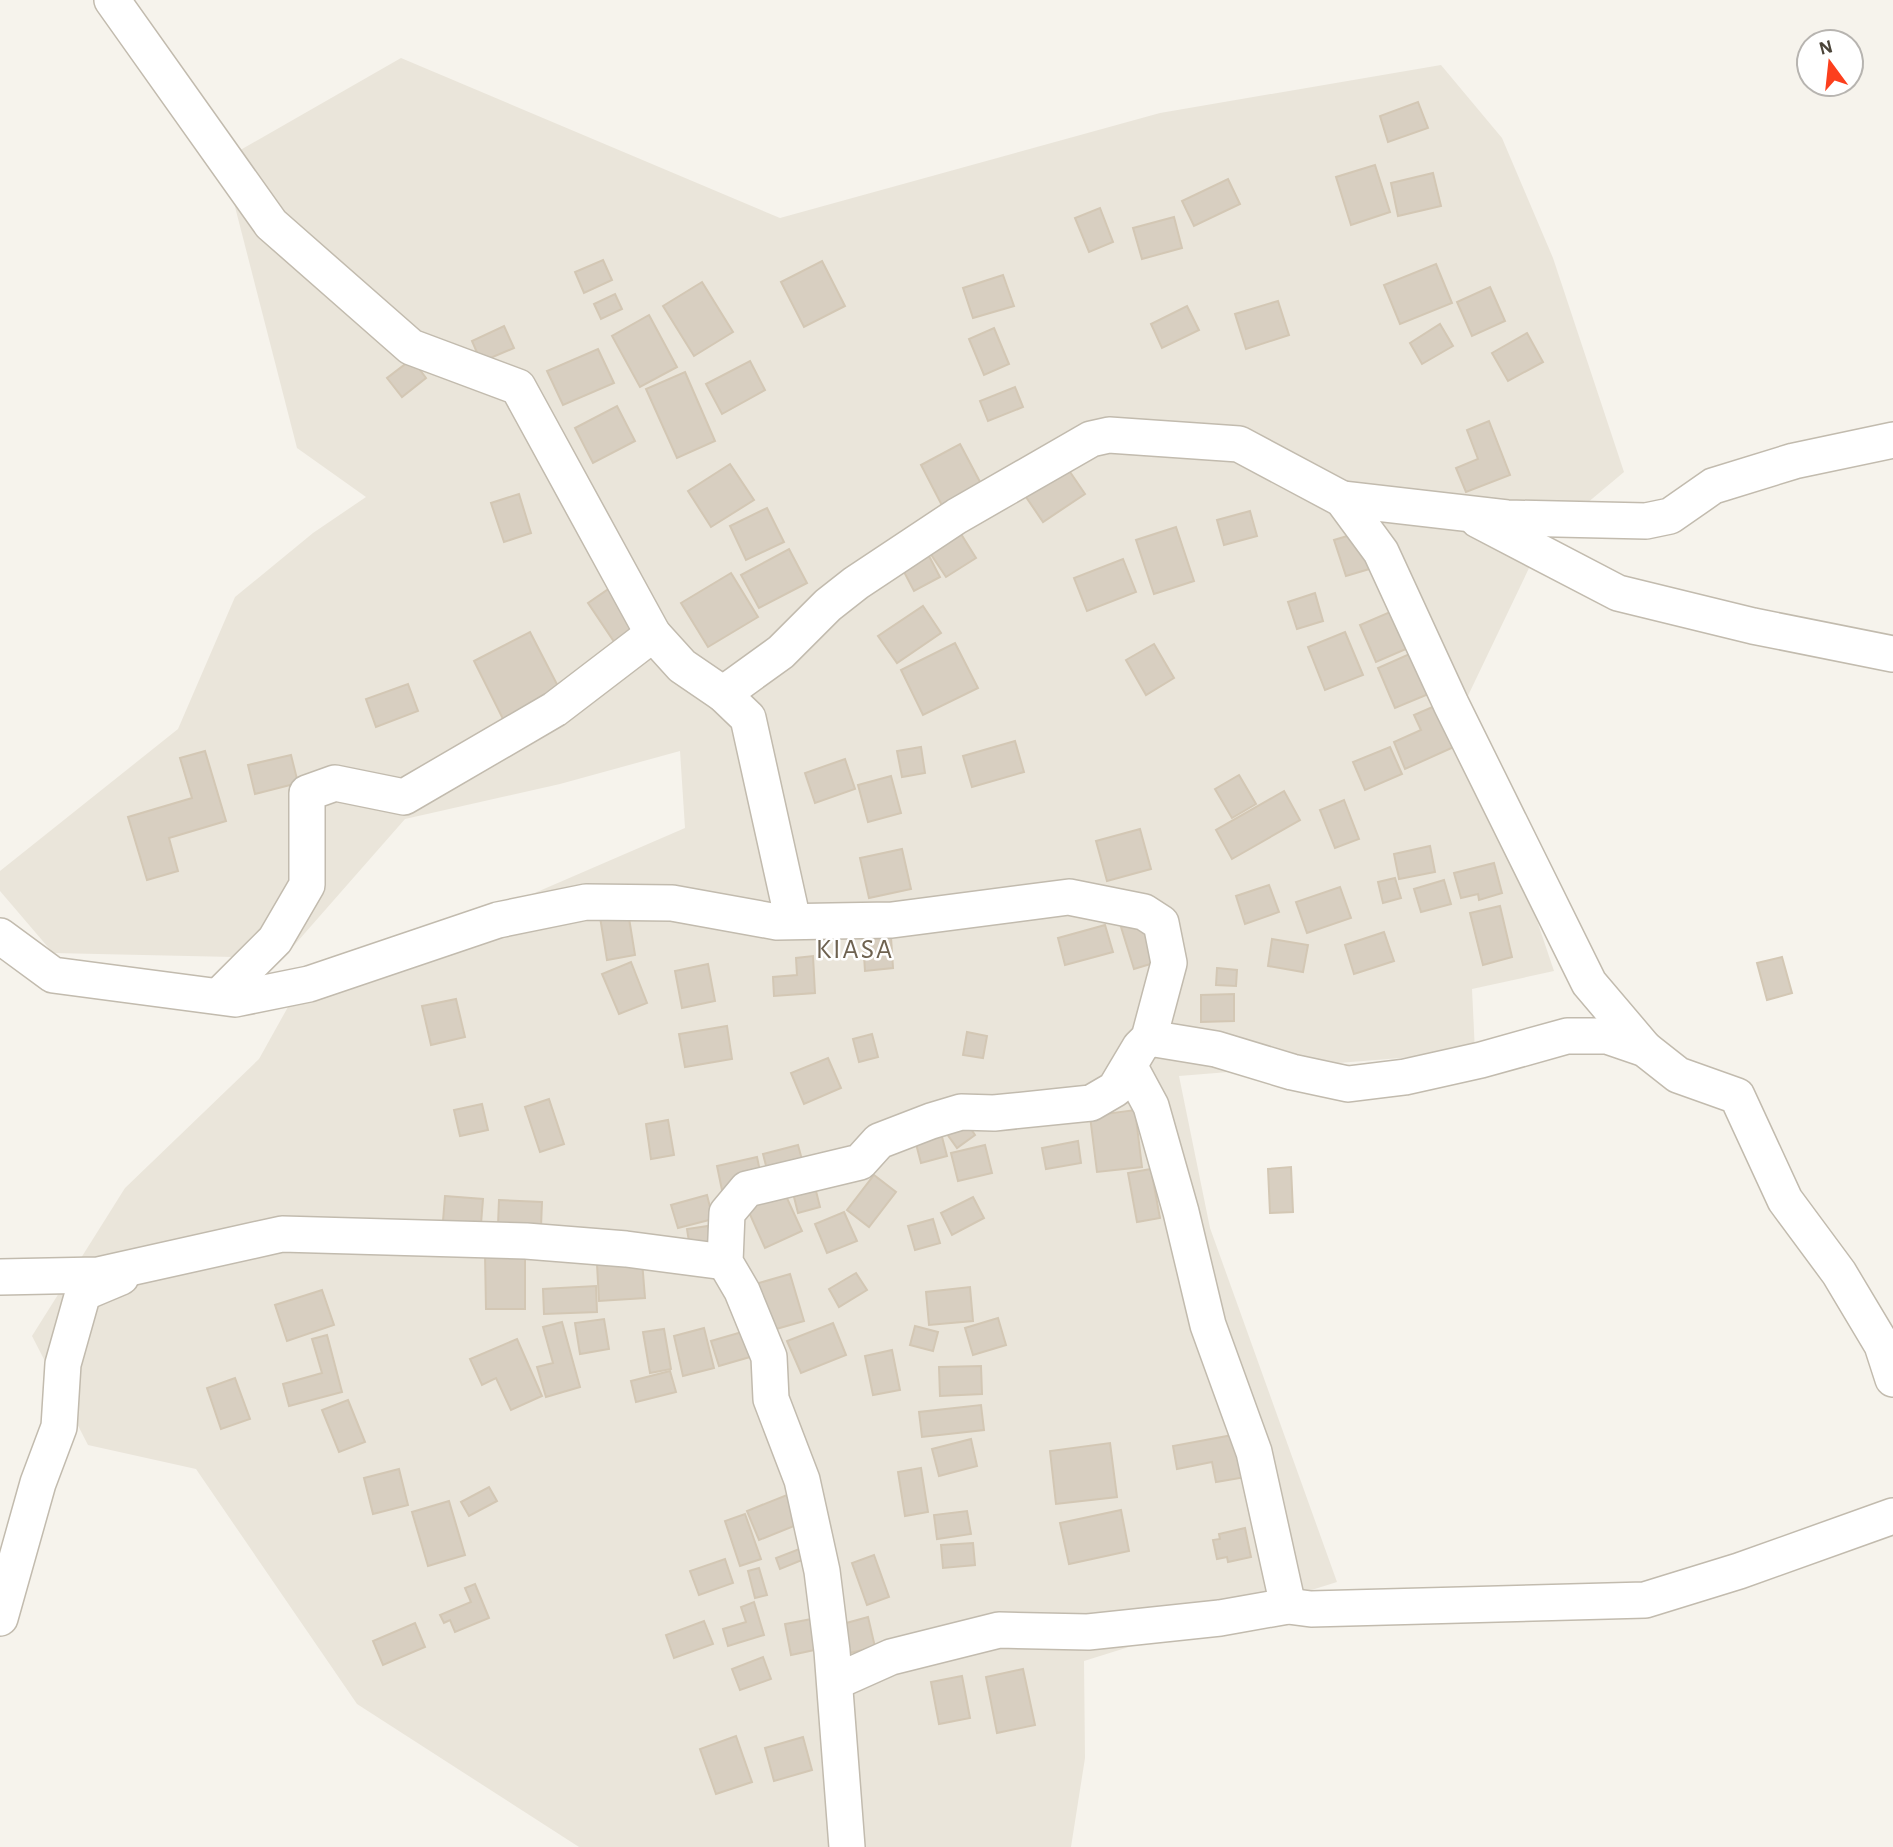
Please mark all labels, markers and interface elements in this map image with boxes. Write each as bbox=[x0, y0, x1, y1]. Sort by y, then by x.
north arrow bbox=[1795, 28, 1865, 98]
text: N bbox=[1817, 37, 1835, 59]
district label: KIASA bbox=[816, 936, 894, 964]

